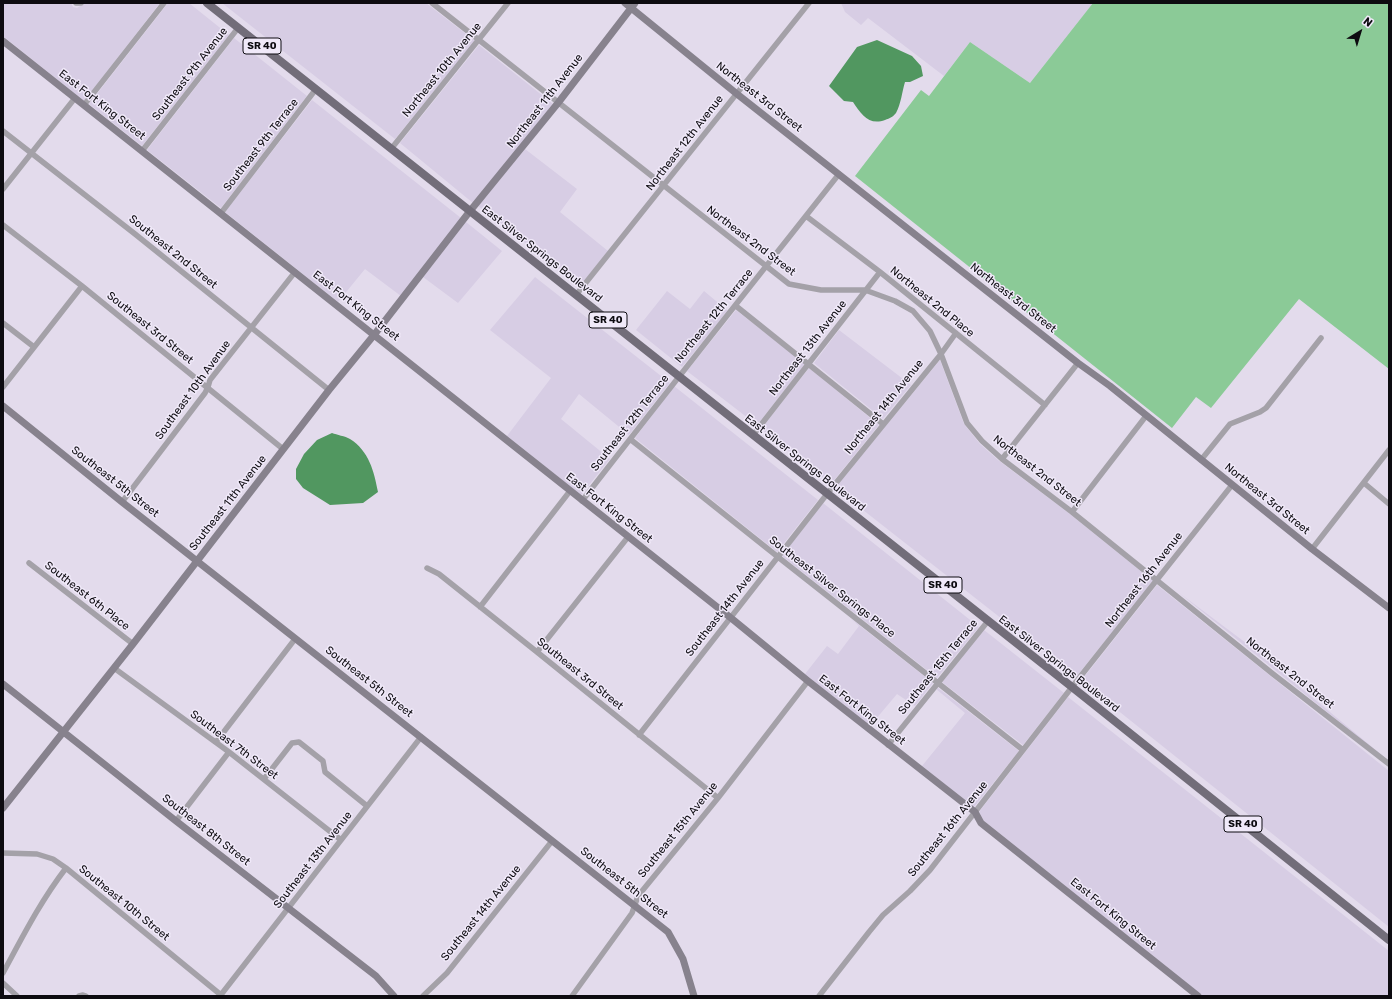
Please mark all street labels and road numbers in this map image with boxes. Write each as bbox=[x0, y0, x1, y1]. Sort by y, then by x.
street label: Northeast 10th Avenue bbox=[400, 20, 484, 120]
street label: Southeast 9th Avenue bbox=[150, 25, 230, 123]
road number: SR 40 bbox=[243, 38, 281, 54]
street label: Northeast 11th Avenue bbox=[504, 51, 586, 151]
street label: Northeast 3rd Street bbox=[713, 59, 805, 135]
street label: East Fort King Street bbox=[56, 67, 148, 143]
street label: Northeast 12th Avenue bbox=[644, 93, 726, 193]
street label: Southeast 9th Terrace bbox=[221, 96, 301, 194]
street label: East Silver Springs Boulevard bbox=[479, 203, 605, 305]
street label: Northeast 2nd Street bbox=[704, 203, 798, 279]
street label: Southeast 2nd Street bbox=[126, 212, 220, 292]
street label: Northeast 3rd Street bbox=[967, 260, 1059, 336]
street label: Northeast 2nd Place bbox=[887, 264, 977, 340]
street label: Northeast 12th Terrace bbox=[672, 266, 756, 366]
street label: East Fort King Street bbox=[310, 268, 402, 344]
street label: Southeast 3rd Street bbox=[104, 289, 196, 367]
street label: Northeast 13th Avenue bbox=[767, 298, 849, 398]
road number: SR 40 bbox=[589, 312, 627, 328]
street label: Southeast 10th Avenue bbox=[153, 338, 233, 442]
street label: Northeast 14th Avenue bbox=[842, 357, 926, 457]
street label: Southeast 12th Terrace bbox=[588, 372, 672, 474]
street label: East Silver Springs Boulevard bbox=[742, 412, 868, 514]
street label: Northeast 2nd Street bbox=[990, 433, 1084, 509]
street label: Southeast 5th Street bbox=[69, 444, 161, 520]
street label: Southeast 11th Avenue bbox=[187, 453, 269, 553]
street label: Northeast 3rd Street bbox=[1222, 461, 1312, 537]
street label: East Fort King Street bbox=[563, 470, 655, 546]
street label: Northeast 16th Avenue bbox=[1103, 530, 1185, 630]
street label: Southeast Silver Springs Place bbox=[766, 534, 898, 640]
street label: Southeast 14th Avenue bbox=[683, 557, 767, 659]
street label: Southeast 6th Place bbox=[42, 559, 132, 633]
road number: SR 40 bbox=[924, 577, 962, 593]
street label: East Silver Springs Boulevard bbox=[996, 613, 1122, 715]
street label: Southeast 15th Terrace bbox=[896, 617, 980, 717]
street label: Southeast 3rd Street bbox=[534, 635, 626, 713]
street label: Northeast 2nd Street bbox=[1243, 635, 1337, 711]
street label: Southeast 5th Street bbox=[323, 644, 415, 720]
street label: East Fort King Street bbox=[816, 672, 908, 748]
street label: Southeast 7th Street bbox=[187, 708, 281, 782]
street label: Southeast 16th Avenue bbox=[905, 779, 991, 879]
street label: Southeast 15th Avenue bbox=[635, 780, 721, 880]
street label: Southeast 8th Street bbox=[159, 792, 253, 868]
street label: Southeast 13th Avenue bbox=[271, 809, 355, 911]
road number: SR 40 bbox=[1224, 816, 1262, 832]
street label: Southeast 5th Street bbox=[578, 845, 670, 921]
street label: Southeast 10th Street bbox=[76, 862, 172, 944]
street label: Southeast 14th Avenue bbox=[438, 862, 524, 964]
street label: East Fort King Street bbox=[1068, 875, 1158, 953]

